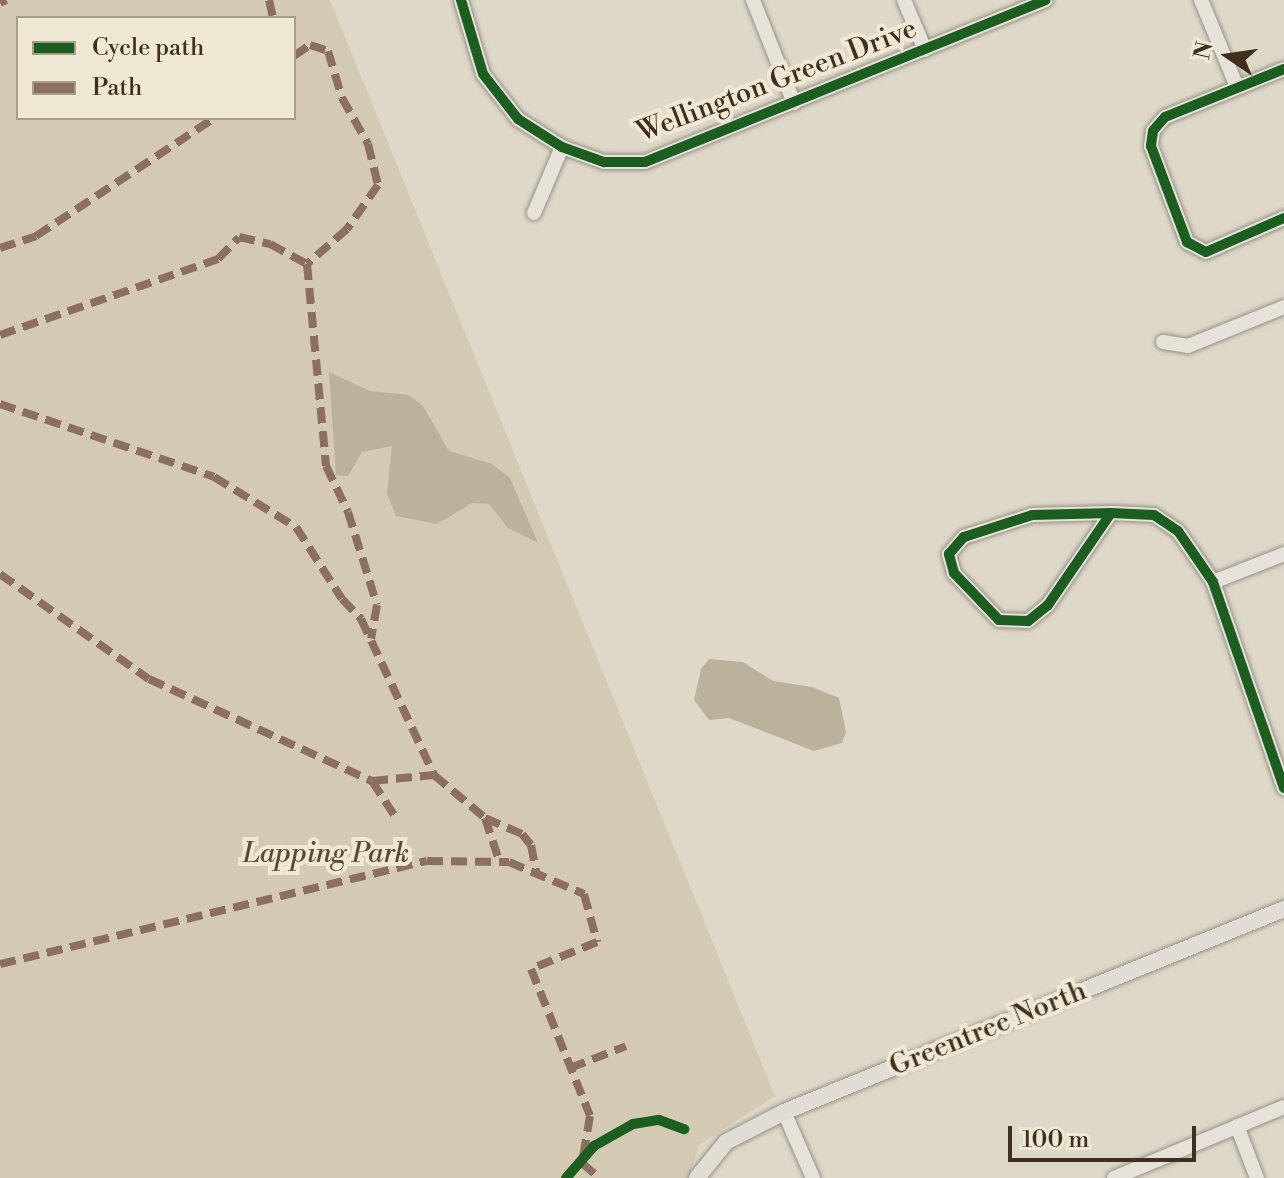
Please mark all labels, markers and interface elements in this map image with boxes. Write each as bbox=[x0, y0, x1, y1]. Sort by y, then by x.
street label: Wellington Green Drive bbox=[632, 12, 922, 150]
legend bbox=[16, 16, 296, 120]
north arrow bbox=[1188, 16, 1268, 96]
text: Cycle path bbox=[92, 33, 204, 63]
text: N bbox=[1189, 39, 1219, 62]
text: Path bbox=[92, 73, 142, 103]
park label: Lapping Park bbox=[243, 837, 409, 871]
street label: Greentree North bbox=[885, 974, 1091, 1084]
scale bar bbox=[1012, 1110, 1200, 1160]
text: 100 m bbox=[1022, 1125, 1089, 1155]

